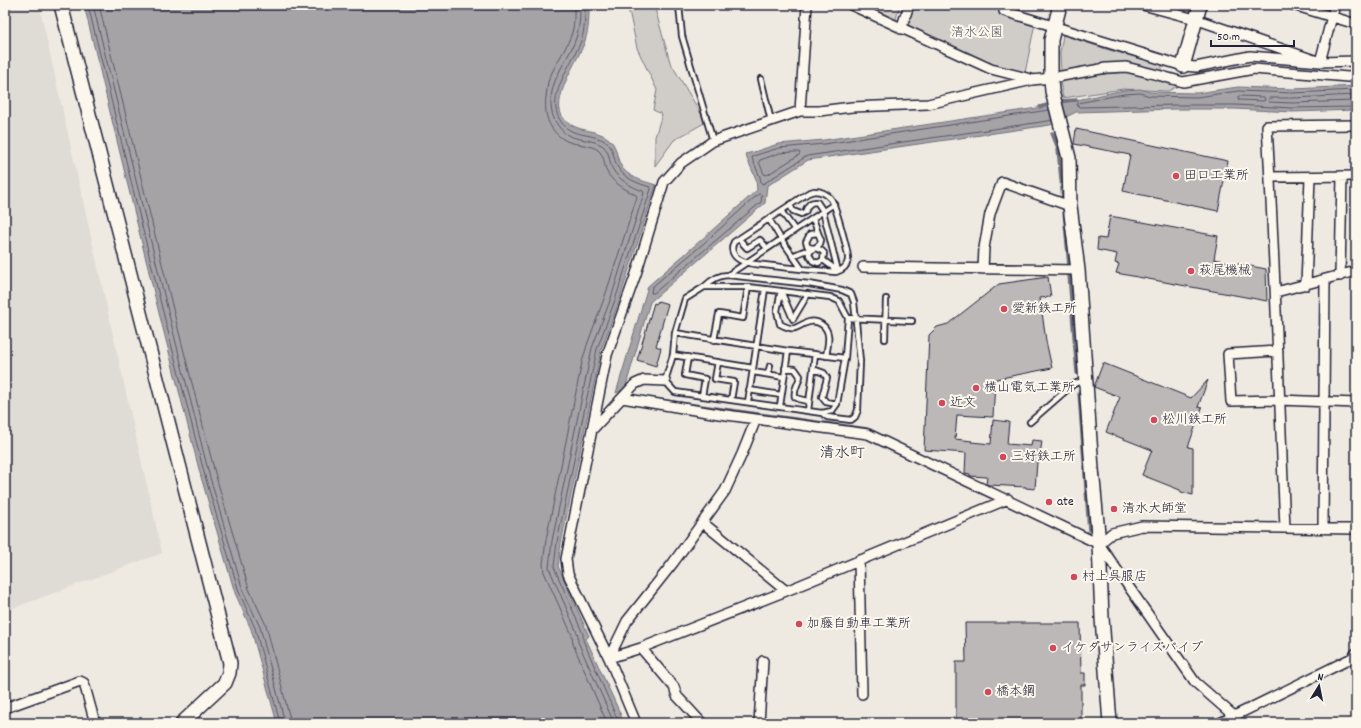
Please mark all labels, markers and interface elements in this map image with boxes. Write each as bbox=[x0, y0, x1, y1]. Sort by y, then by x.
scale bar bbox=[1211, 22, 1294, 48]
park label: 清水公園 bbox=[951, 24, 1003, 43]
text: 50 m bbox=[1217, 29, 1240, 46]
place label: 田口工業所 bbox=[1184, 167, 1249, 186]
marker: 田口工業所 bbox=[1171, 171, 1181, 181]
place label: 萩尾機械 bbox=[1199, 262, 1251, 281]
marker: 萩尾機械 bbox=[1186, 266, 1196, 276]
place label: 愛新鉄工所 bbox=[1012, 300, 1077, 319]
marker: 愛新鉄工所 bbox=[999, 304, 1009, 314]
place label: 横山電気工業所 bbox=[984, 379, 1075, 398]
marker: 横山電気工業所 bbox=[971, 383, 981, 393]
place label: 近文 bbox=[950, 394, 976, 413]
marker: 近文 bbox=[937, 398, 947, 408]
place label: 松川鉄工所 bbox=[1162, 411, 1227, 430]
marker: 松川鉄工所 bbox=[1149, 415, 1159, 425]
district label: 清水町 bbox=[819, 443, 865, 465]
place label: 三好鉄工所 bbox=[1011, 448, 1076, 467]
marker: 三好鉄工所 bbox=[998, 452, 1008, 462]
place label: ate bbox=[1057, 493, 1074, 512]
marker: ate bbox=[1044, 497, 1054, 507]
place label: 清水大師堂 bbox=[1122, 500, 1187, 519]
marker: 清水大師堂 bbox=[1109, 504, 1119, 514]
place label: 村上呉服店 bbox=[1082, 568, 1147, 587]
marker: 村上呉服店 bbox=[1069, 572, 1079, 582]
place label: 加藤自動車工業所 bbox=[807, 615, 911, 634]
marker: 加藤自動車工業所 bbox=[794, 619, 804, 629]
place label: イケダサンライズパイプ bbox=[1061, 639, 1203, 658]
marker: イケダサンライズパイプ bbox=[1048, 643, 1058, 653]
north arrow bbox=[1299, 666, 1339, 706]
text: N bbox=[1316, 670, 1325, 687]
place label: 橋本鋼 bbox=[996, 683, 1035, 702]
marker: 橋本鋼 bbox=[983, 687, 993, 697]

